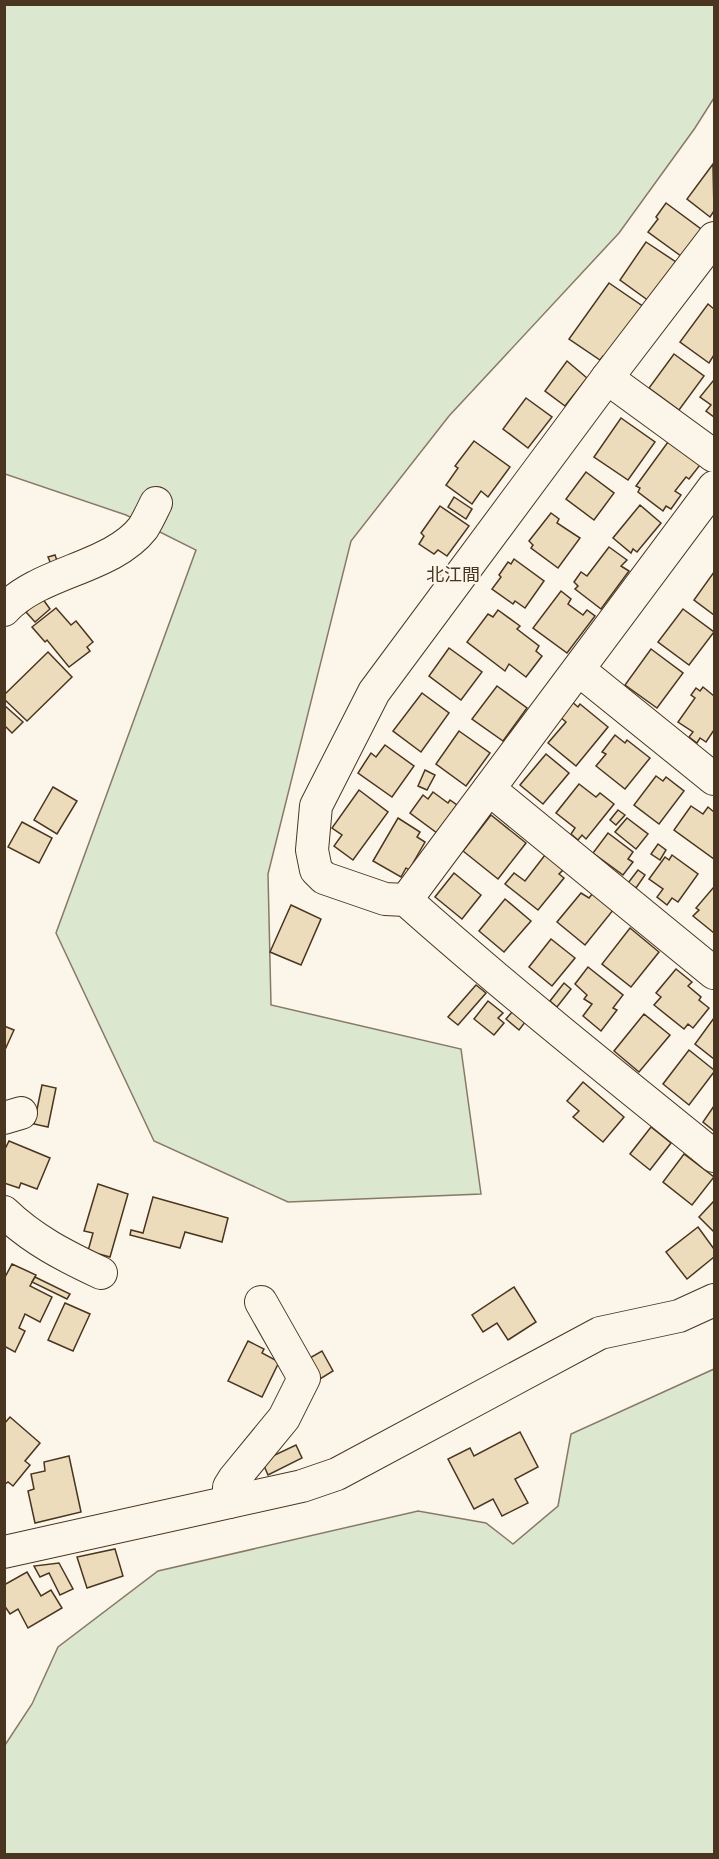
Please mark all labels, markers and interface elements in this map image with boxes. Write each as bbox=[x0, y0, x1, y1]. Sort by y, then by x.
district label: 北江間 bbox=[426, 564, 480, 586]

